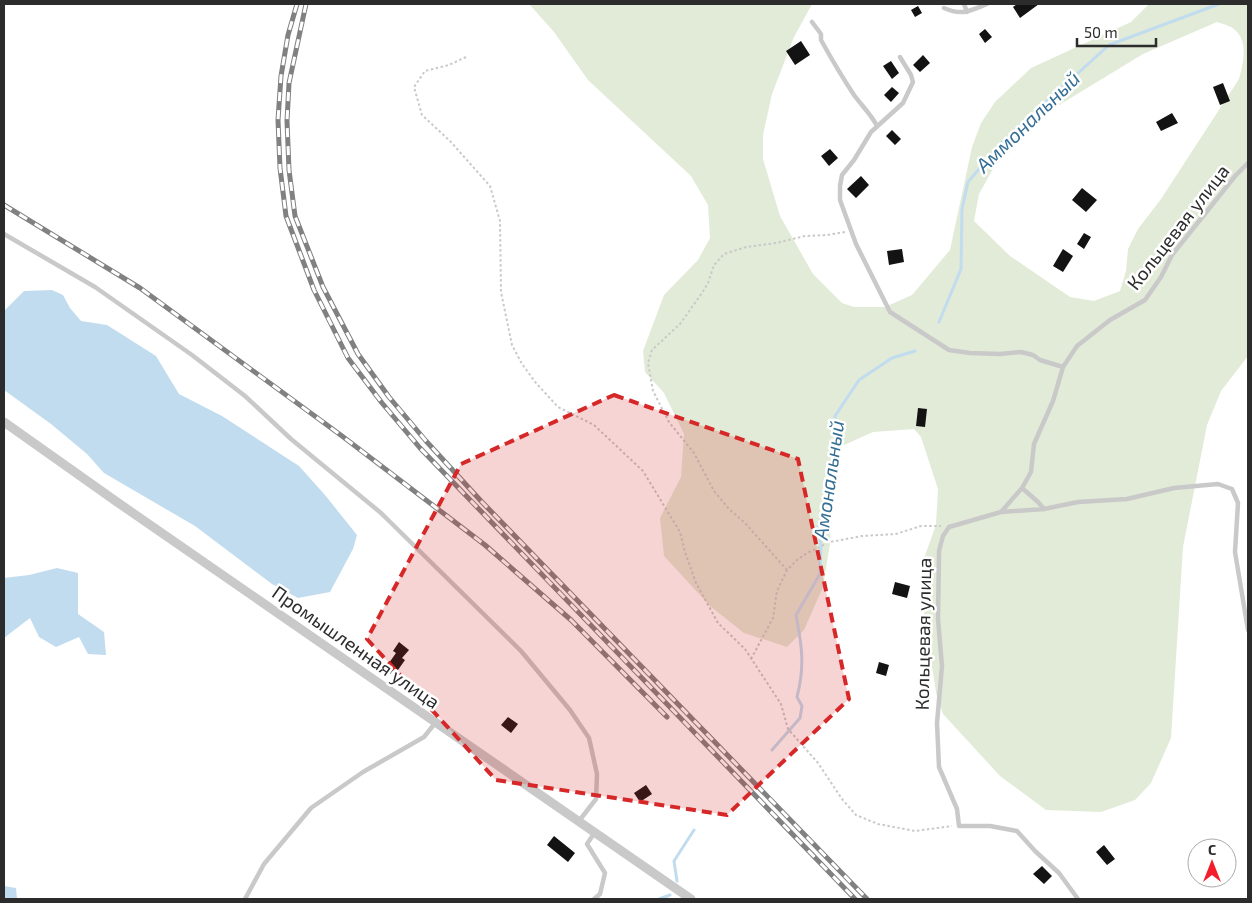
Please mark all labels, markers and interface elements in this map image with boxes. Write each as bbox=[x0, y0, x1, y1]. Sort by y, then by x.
scale bar bbox=[1077, 15, 1156, 47]
text: 50 m bbox=[1084, 23, 1118, 41]
water label: Аммональный bbox=[970, 66, 1084, 178]
street label: Кольцевая улица bbox=[1122, 160, 1234, 294]
water label: Амональный bbox=[808, 419, 848, 542]
street label: Кольцевая улица bbox=[910, 558, 936, 710]
street label: Промышленная улица bbox=[268, 580, 444, 714]
north arrow bbox=[1187, 838, 1237, 888]
text: С bbox=[1208, 841, 1216, 858]

